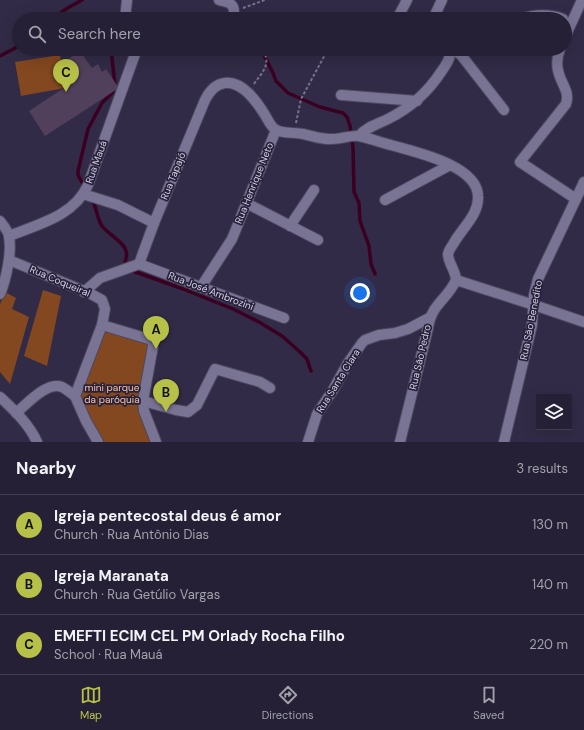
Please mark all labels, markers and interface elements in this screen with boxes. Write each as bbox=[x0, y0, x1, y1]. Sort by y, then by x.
search box bbox=[12, 12, 572, 56]
icon: search bbox=[26, 23, 48, 45]
text: Search here bbox=[58, 24, 141, 44]
pin: C bbox=[53, 59, 79, 92]
street label: Rua Mauá bbox=[82, 139, 110, 185]
street label: Rua Henrique Neto bbox=[232, 140, 276, 226]
street label: Rua Tapajó bbox=[158, 150, 188, 202]
street label: Rua Coqueiral bbox=[28, 262, 92, 300]
street label: Rua José Ambrozini bbox=[166, 269, 256, 313]
street label: Rua São Benedito bbox=[517, 279, 545, 361]
your location bbox=[350, 283, 370, 303]
pin: A bbox=[143, 316, 169, 349]
street label: Rua São Pedro bbox=[406, 323, 434, 391]
street label: Rua Santa Clara bbox=[313, 347, 363, 415]
pin: B bbox=[153, 379, 179, 412]
park label: mini parque da paróquia bbox=[84, 381, 140, 406]
map controls bbox=[536, 394, 572, 430]
button: layers bbox=[536, 394, 572, 430]
text: Nearby bbox=[16, 457, 76, 479]
text: 3 results bbox=[516, 460, 568, 477]
text: Igreja pentecostal deus é amor bbox=[54, 506, 281, 526]
text: A bbox=[24, 516, 34, 533]
text: 130 m bbox=[532, 516, 568, 533]
text: Church · Rua Antônio Dias bbox=[54, 526, 209, 543]
text: Igreja Maranata bbox=[54, 566, 169, 586]
text: B bbox=[25, 576, 33, 593]
text: 140 m bbox=[532, 576, 568, 593]
text: Church · Rua Getúlio Vargas bbox=[54, 586, 220, 603]
text: EMEFTI ECIM CEL PM Orlady Rocha Filho bbox=[54, 626, 345, 646]
text: C bbox=[24, 636, 34, 653]
text: 220 m bbox=[529, 636, 568, 653]
text: School · Rua Mauá bbox=[54, 646, 163, 663]
tab: Map bbox=[80, 684, 102, 722]
tab: Directions bbox=[262, 684, 314, 722]
tab: Saved bbox=[473, 684, 504, 722]

